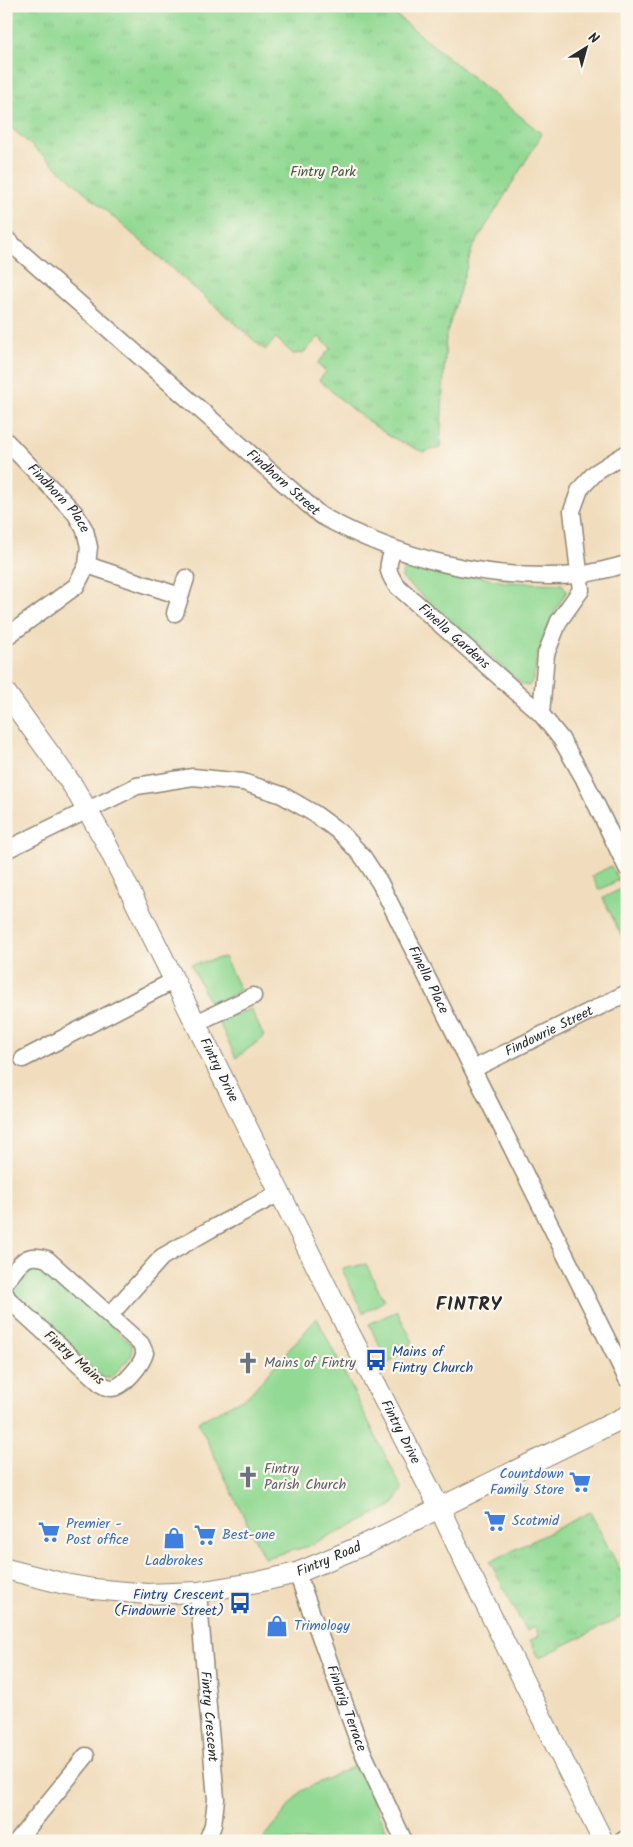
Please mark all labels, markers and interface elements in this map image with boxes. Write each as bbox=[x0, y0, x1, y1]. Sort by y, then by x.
north arrow bbox=[560, 22, 610, 72]
text: N bbox=[583, 27, 603, 50]
park label: Fintry Park bbox=[290, 161, 356, 183]
street label: Findhorn Street bbox=[241, 444, 326, 522]
street label: Findhorn Place bbox=[22, 458, 96, 538]
street label: Finella Gardens bbox=[413, 598, 495, 675]
street label: Finella Place bbox=[402, 942, 455, 1018]
street label: Findowrie Street bbox=[501, 1000, 598, 1063]
street label: Fintry Drive bbox=[193, 1034, 244, 1107]
district label: FINTRY bbox=[436, 1290, 503, 1320]
street label: Fintry Mains bbox=[39, 1325, 109, 1391]
place label: Mains of Fintry Church bbox=[392, 1341, 473, 1379]
bus stop icon: Mains of Fintry Church bbox=[363, 1347, 389, 1373]
church icon: Mains of Fintry bbox=[235, 1350, 261, 1376]
place label: Mains of Fintry bbox=[264, 1352, 356, 1374]
street label: Fintry Drive bbox=[375, 1396, 426, 1469]
place label: Fintry Parish Church bbox=[264, 1458, 346, 1496]
place label: Countdown Family Store bbox=[490, 1463, 565, 1501]
church icon: Fintry Parish Church bbox=[235, 1464, 261, 1490]
supermarket icon: Countdown Family Store bbox=[567, 1469, 593, 1495]
supermarket icon: Scotmid bbox=[482, 1508, 508, 1534]
place label: Scotmid bbox=[512, 1510, 560, 1532]
place label: Premier - Post office bbox=[66, 1513, 129, 1551]
supermarket icon: Premier - Post office bbox=[36, 1519, 62, 1545]
supermarket icon: Best-one bbox=[192, 1522, 218, 1548]
place label: Best-one bbox=[222, 1524, 276, 1546]
shop icon: Ladbrokes bbox=[161, 1525, 187, 1551]
street label: Fintry Road bbox=[293, 1536, 366, 1583]
place label: Ladbrokes bbox=[145, 1550, 203, 1572]
place label: Fintry Crescent (Findowrie Street) bbox=[114, 1584, 225, 1622]
bus stop icon: Fintry Crescent (Findowrie Street) bbox=[227, 1590, 253, 1616]
shop icon: Trimology bbox=[264, 1613, 290, 1639]
place label: Trimology bbox=[294, 1615, 350, 1637]
street label: Finlarig Terrace bbox=[320, 1662, 372, 1756]
street label: Fintry Crescent bbox=[194, 1670, 224, 1763]

